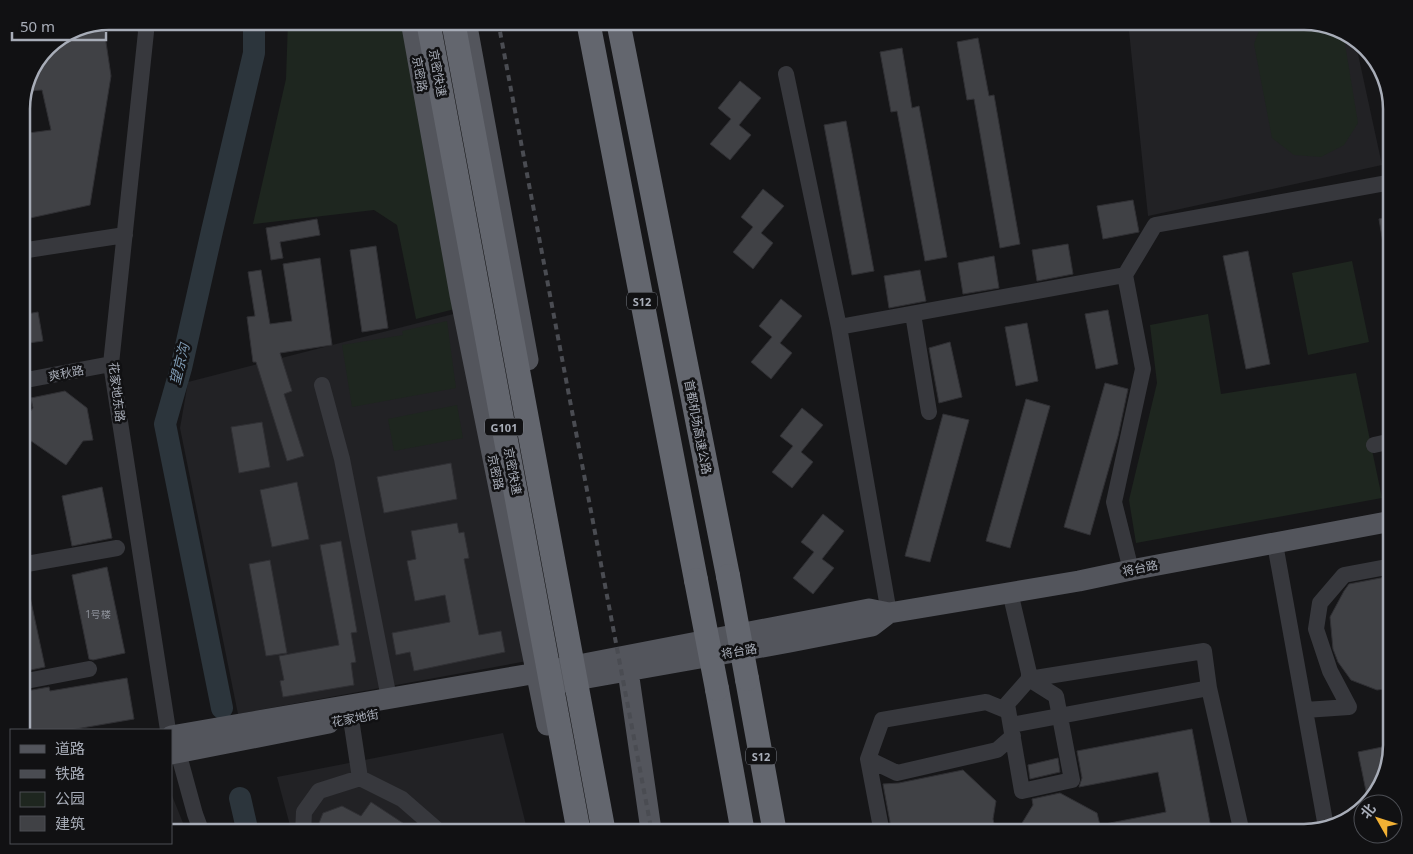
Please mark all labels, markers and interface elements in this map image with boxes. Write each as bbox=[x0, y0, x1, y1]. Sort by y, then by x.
scale bar bbox=[12, 10, 106, 42]
text: 50 m bbox=[20, 16, 55, 36]
street label: 京密快速 bbox=[425, 48, 451, 98]
street label: 京密路 bbox=[409, 55, 431, 93]
road number: S12 bbox=[627, 292, 657, 310]
water label: 望京沟 bbox=[165, 339, 194, 387]
street label: 爽秋路 bbox=[47, 361, 85, 385]
street label: 花家地东路 bbox=[105, 361, 129, 423]
street label: 首都机场高速公路 bbox=[680, 378, 716, 476]
road number: G101 bbox=[485, 418, 523, 436]
street label: 京密快速 bbox=[500, 446, 526, 496]
street label: 京密路 bbox=[484, 453, 508, 491]
street label: 将台路 bbox=[1121, 556, 1159, 580]
house number: 1号楼 bbox=[85, 607, 111, 621]
street label: 将台路 bbox=[720, 640, 758, 662]
street label: 花家地街 bbox=[330, 705, 380, 731]
legend bbox=[10, 729, 172, 844]
text: 道路 bbox=[55, 738, 85, 758]
road number: S12 bbox=[746, 748, 776, 764]
text: 铁路 bbox=[55, 763, 85, 783]
text: 公园 bbox=[55, 788, 85, 808]
north arrow bbox=[1353, 794, 1403, 844]
text: 北 bbox=[1356, 799, 1379, 822]
text: 建筑 bbox=[55, 813, 85, 833]

